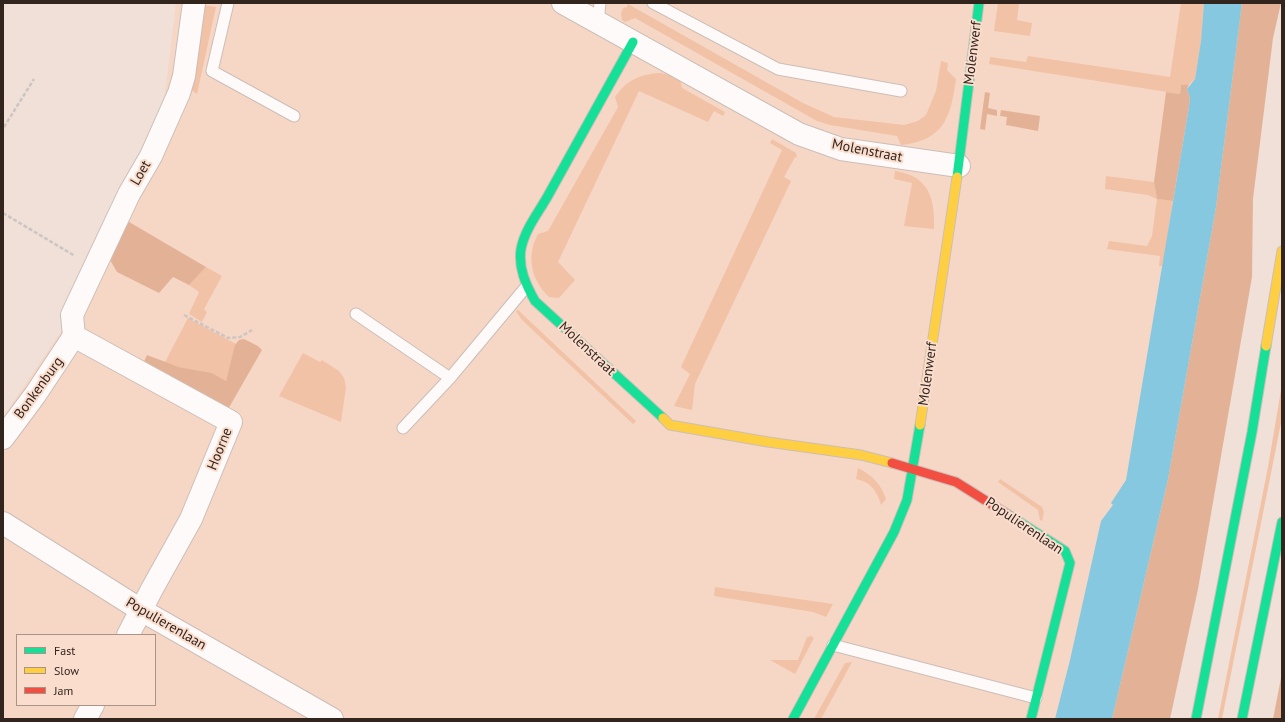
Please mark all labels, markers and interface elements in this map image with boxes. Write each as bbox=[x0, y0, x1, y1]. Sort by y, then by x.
street label: Molenwerf bbox=[961, 20, 985, 86]
street label: Molenstraat bbox=[830, 136, 904, 166]
street label: Loet bbox=[127, 158, 155, 188]
street label: Molenstraat bbox=[555, 318, 619, 380]
street label: Molenwerf bbox=[915, 341, 941, 407]
street label: Bonkenburg bbox=[11, 354, 67, 422]
street label: Hoorne bbox=[204, 425, 236, 473]
street label: Populierenlaan bbox=[982, 494, 1066, 558]
street label: Populierenlaan bbox=[123, 594, 209, 654]
legend bbox=[16, 634, 156, 706]
text: Fast bbox=[54, 643, 75, 658]
text: Slow bbox=[54, 663, 79, 678]
text: Jam bbox=[54, 683, 73, 698]

